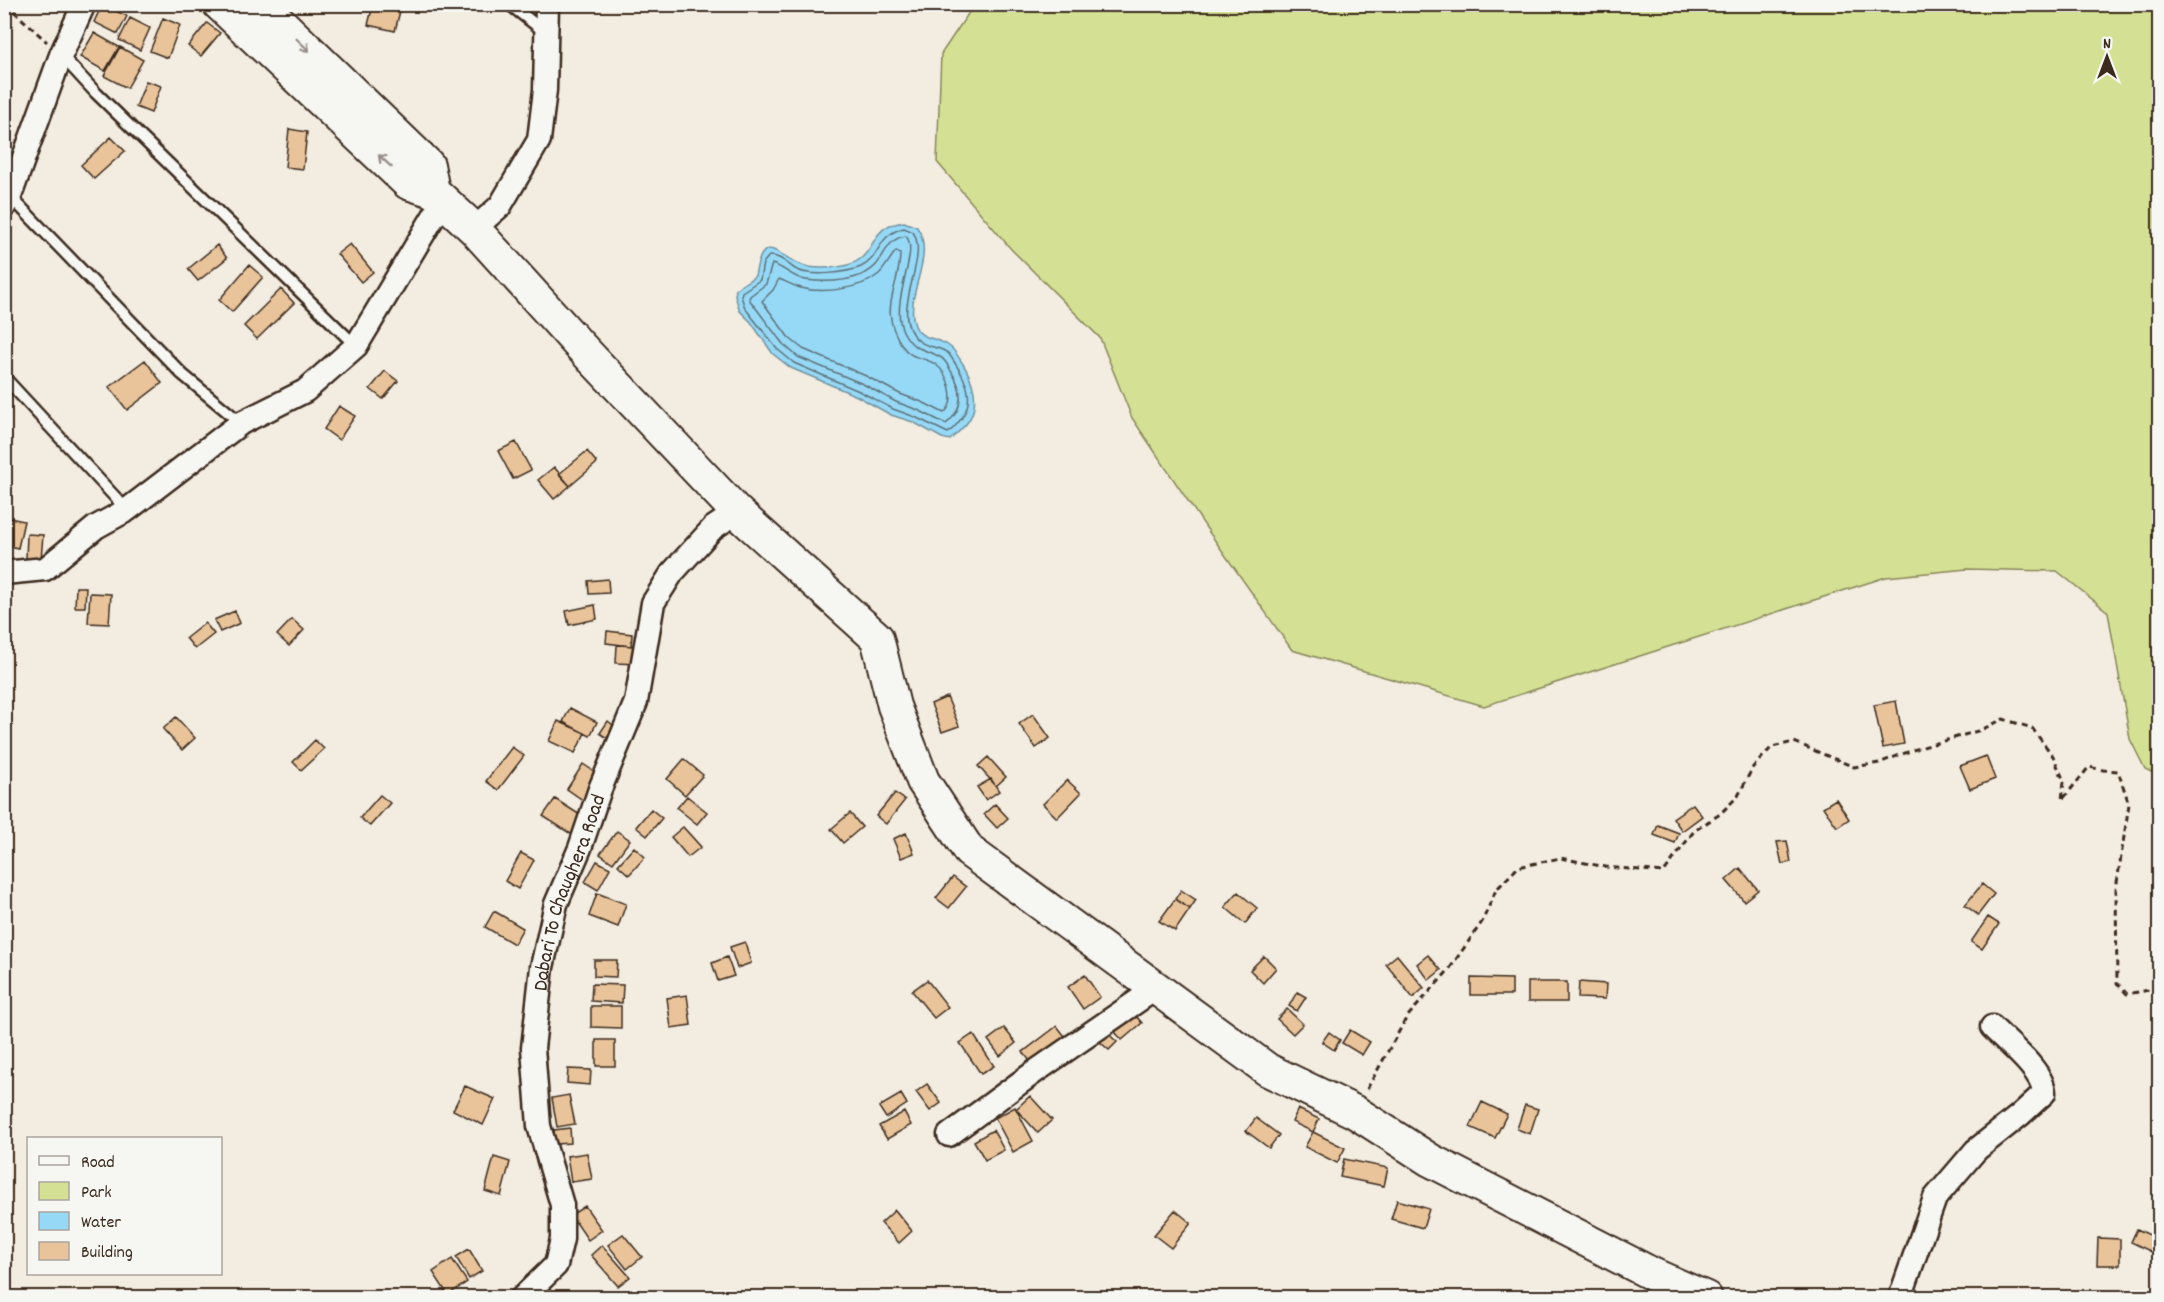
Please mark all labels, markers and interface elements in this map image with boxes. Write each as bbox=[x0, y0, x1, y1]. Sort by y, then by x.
north arrow bbox=[2077, 27, 2137, 87]
text: N bbox=[2103, 33, 2111, 56]
one-way arrow bbox=[296, 38, 311, 52]
one-way arrow bbox=[378, 154, 393, 168]
street label: Dabari To Chaughera Road bbox=[527, 791, 615, 993]
legend bbox=[27, 1137, 222, 1275]
text: Road bbox=[81, 1151, 115, 1176]
text: Park bbox=[81, 1181, 112, 1206]
text: Water bbox=[81, 1211, 121, 1236]
text: Building bbox=[81, 1241, 133, 1266]

